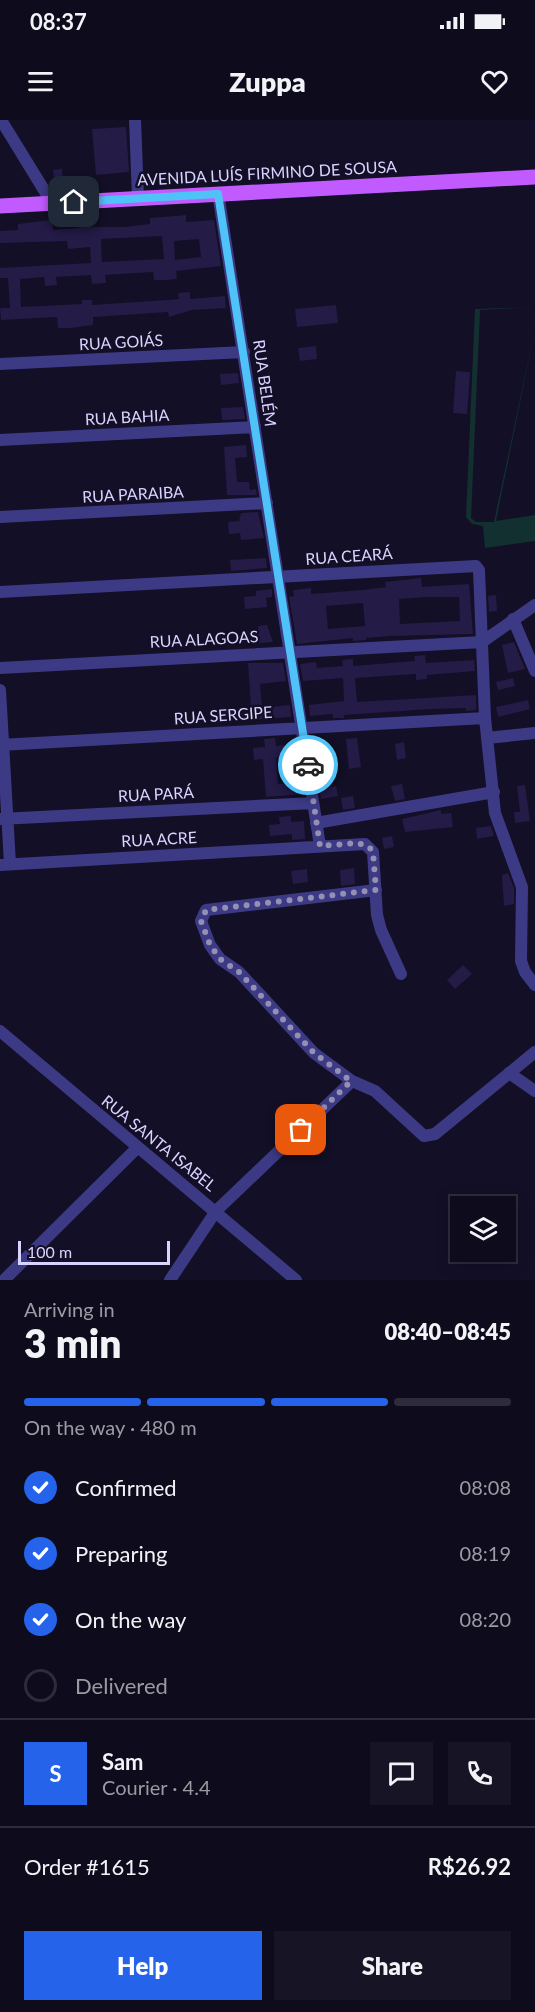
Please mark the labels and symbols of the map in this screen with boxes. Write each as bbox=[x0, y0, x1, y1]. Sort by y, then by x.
street label: AVENIDA LUÍS FIRMINO DE SOUSA bbox=[137, 156, 397, 189]
pin bbox=[48, 176, 99, 227]
street label: RUA GOIÁS bbox=[78, 330, 164, 353]
street label: RUA BELÉM bbox=[250, 338, 281, 428]
street label: RUA BAHIA bbox=[84, 405, 170, 428]
street label: RUA PARAIBA bbox=[82, 481, 184, 506]
street label: RUA CEARÁ bbox=[305, 543, 393, 568]
street label: RUA ALAGOAS bbox=[149, 626, 259, 651]
street label: RUA SERGIPE bbox=[173, 702, 273, 727]
courier bbox=[278, 735, 338, 795]
street label: RUA PARÁ bbox=[117, 782, 195, 805]
street label: RUA ACRE bbox=[121, 827, 197, 850]
street label: RUA SANTA ISABEL bbox=[98, 1091, 220, 1195]
pin bbox=[275, 1104, 326, 1155]
scale bar bbox=[18, 1238, 170, 1266]

